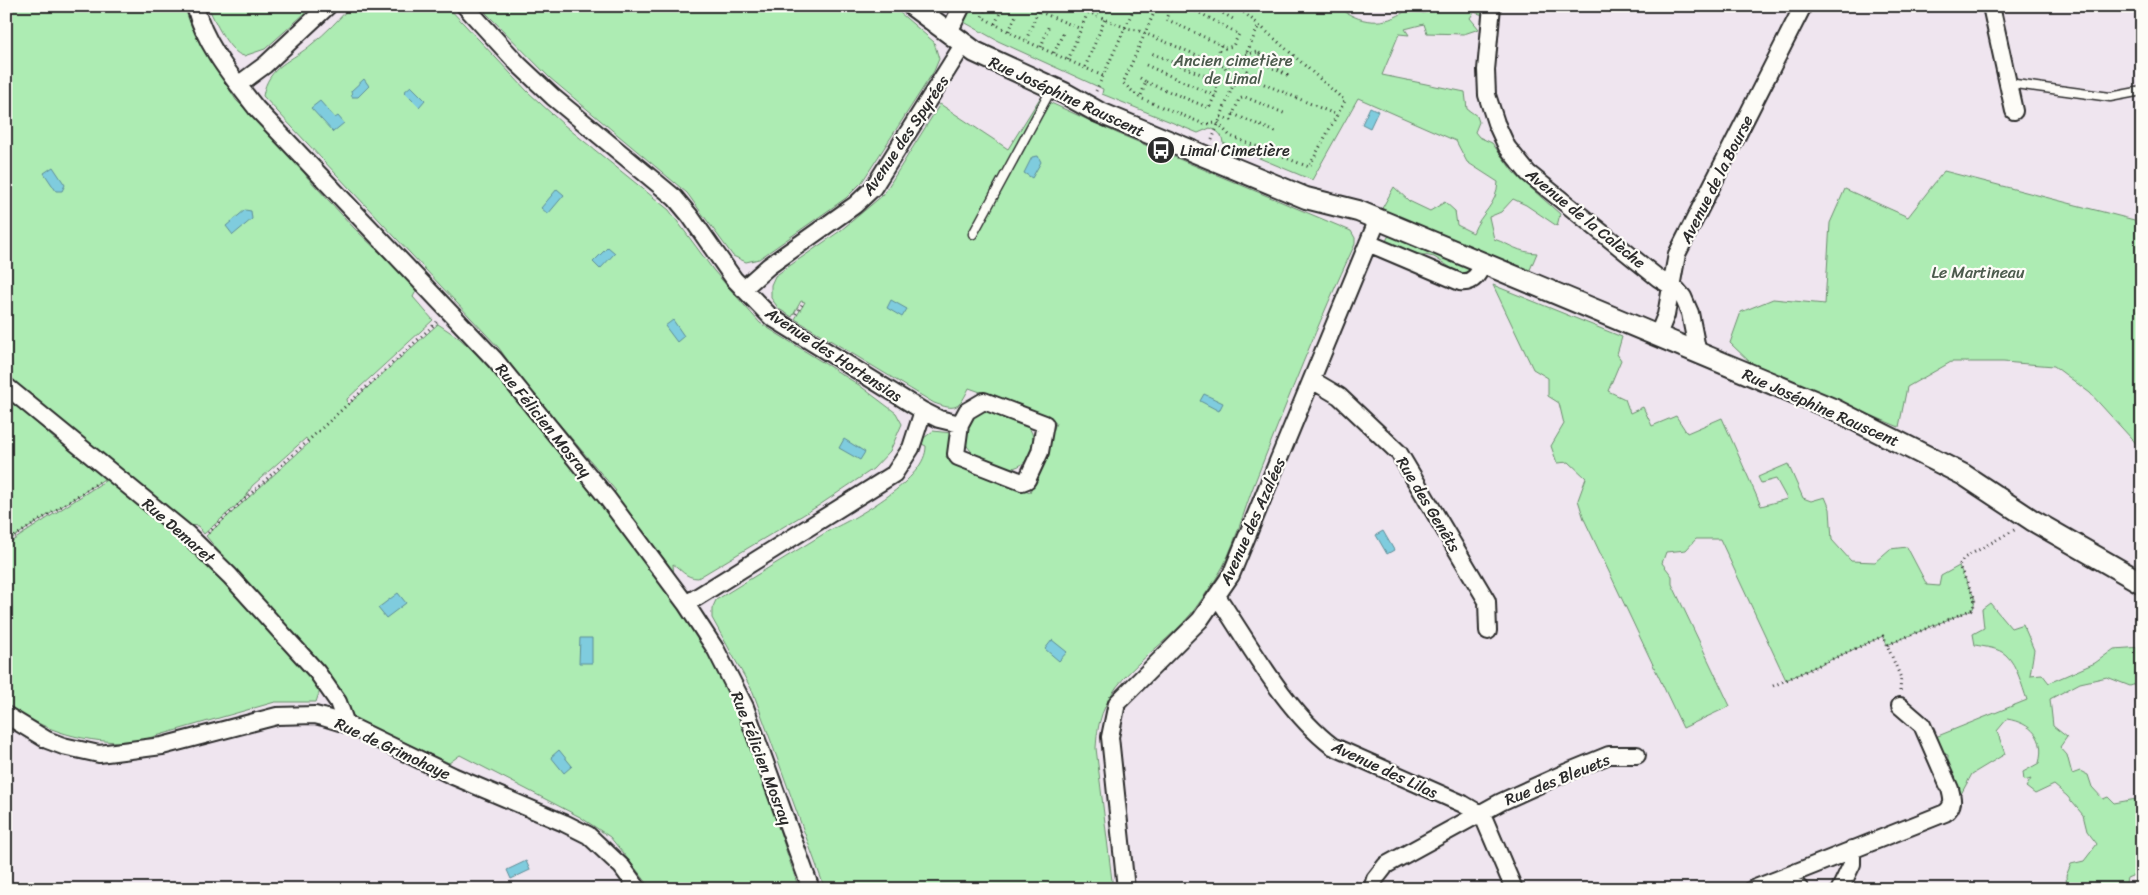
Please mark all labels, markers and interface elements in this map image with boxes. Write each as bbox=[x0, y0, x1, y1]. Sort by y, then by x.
park label: Ancien cimetière de Limal bbox=[1173, 46, 1293, 93]
street label: Rue Joséphine Rauscent bbox=[984, 48, 1150, 145]
street label: Avenue des Spyrées bbox=[854, 68, 957, 202]
street label: Avenue de la Bourse bbox=[1671, 110, 1761, 249]
bus stop icon: Limal Cimetière bbox=[1146, 135, 1176, 165]
place label: Limal Cimetière bbox=[1180, 136, 1290, 165]
street label: Avenue de la Calèche bbox=[1518, 160, 1652, 276]
park label: Le Martineau bbox=[1932, 258, 2025, 287]
street label: Avenue des Hortensias bbox=[758, 299, 908, 410]
street label: Rue Félicien Mosray bbox=[488, 356, 600, 485]
street label: Rue Joséphine Rauscent bbox=[1737, 360, 1904, 455]
street label: Rue des Genêts bbox=[1388, 451, 1469, 558]
street label: Avenue des Azalées bbox=[1211, 452, 1294, 591]
street label: Rue Demaret bbox=[135, 490, 222, 571]
street label: Rue Félicien Mosray bbox=[723, 687, 801, 830]
street label: Rue de Grimohaye bbox=[330, 709, 456, 788]
street label: Avenue des Lilas bbox=[1326, 732, 1443, 807]
street label: Rue des Bleuets bbox=[1500, 745, 1615, 814]

